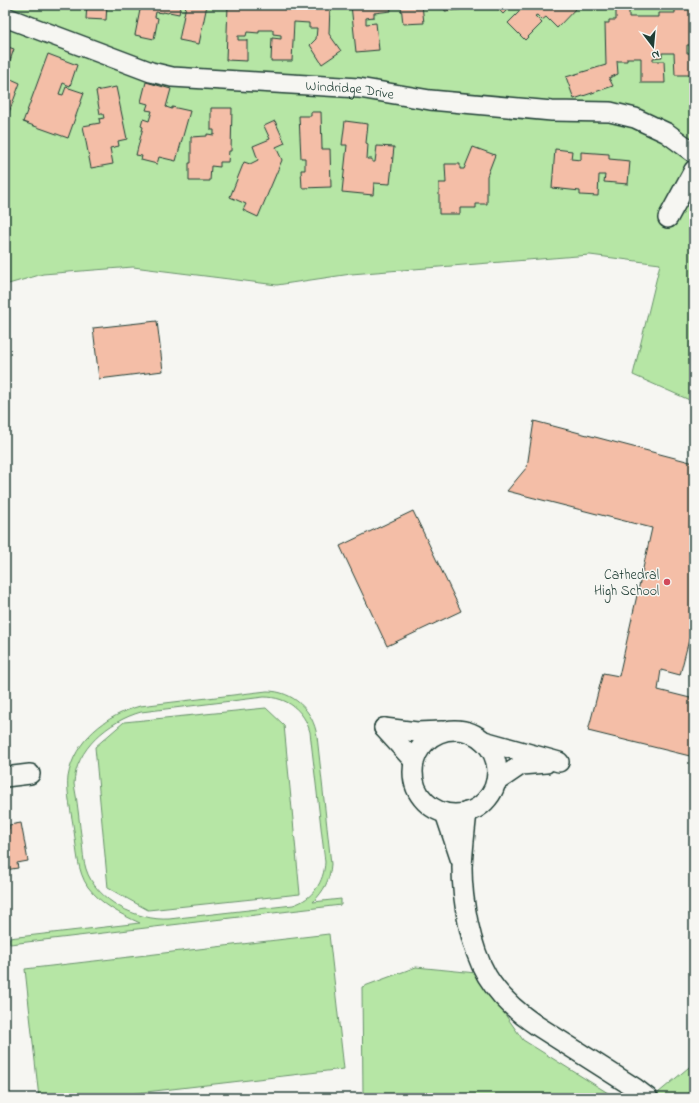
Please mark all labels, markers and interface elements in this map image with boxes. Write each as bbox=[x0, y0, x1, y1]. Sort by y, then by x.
north arrow bbox=[633, 26, 673, 66]
text: N bbox=[650, 46, 661, 63]
street label: Windridge Drive bbox=[305, 76, 396, 106]
place label: Cathedral High School bbox=[594, 565, 659, 603]
marker: Cathedral High School bbox=[662, 577, 672, 587]

